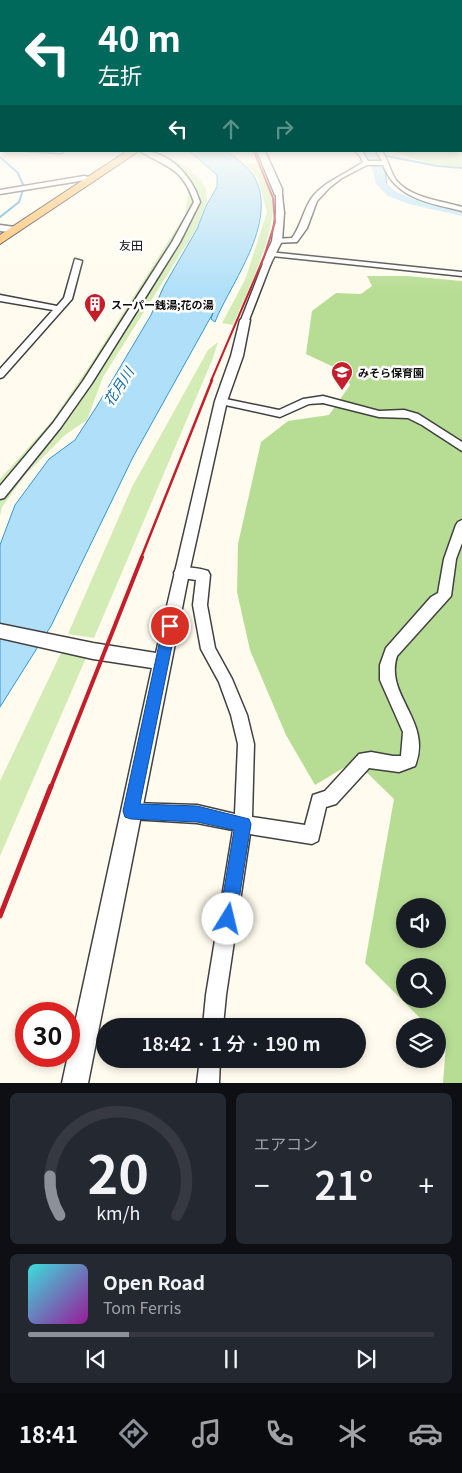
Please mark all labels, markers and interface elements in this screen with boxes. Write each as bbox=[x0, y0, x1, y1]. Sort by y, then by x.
text: 40 m bbox=[98, 11, 181, 62]
icon: left bbox=[15, 20, 80, 85]
text: 左折 bbox=[98, 58, 142, 90]
icon: left bbox=[164, 115, 192, 143]
icon: ahead bbox=[217, 115, 245, 143]
icon: right bbox=[270, 115, 298, 143]
district label: 友田 bbox=[119, 236, 143, 253]
building icon: スーパー銭湯;花の湯 bbox=[83, 292, 107, 323]
place label: スーパー銭湯;花の湯 bbox=[111, 296, 213, 312]
school or university icon: みそら保育園 bbox=[330, 360, 354, 391]
water label: 花月川 bbox=[98, 361, 139, 409]
place label: みそら保育園 bbox=[358, 364, 424, 380]
pin bbox=[149, 605, 191, 647]
icon: arrive bbox=[156, 612, 184, 640]
position arrow bbox=[201, 892, 253, 944]
map controls bbox=[396, 898, 446, 1068]
button: sound bbox=[396, 898, 446, 948]
button: search bbox=[396, 958, 446, 1008]
speed limit sign: 30 bbox=[15, 1002, 80, 1067]
button: layers bbox=[396, 1018, 446, 1068]
text: 18:42 · 1 分 · 190 m bbox=[141, 1029, 321, 1056]
text: エアコン bbox=[254, 1131, 318, 1155]
text: 20 bbox=[87, 1134, 149, 1209]
text: 21° bbox=[314, 1156, 374, 1211]
text: − bbox=[254, 1164, 270, 1204]
text: + bbox=[418, 1164, 434, 1204]
text: km/h bbox=[96, 1199, 140, 1225]
text: Open Road bbox=[103, 1268, 205, 1295]
text: Tom Ferris bbox=[103, 1295, 181, 1319]
icon: previous bbox=[82, 1345, 110, 1373]
icon: pause bbox=[217, 1345, 245, 1373]
icon: next bbox=[352, 1345, 380, 1373]
icon: directions bbox=[116, 1416, 151, 1451]
icon: music bbox=[189, 1416, 224, 1451]
icon: phone bbox=[262, 1416, 297, 1451]
icon: climate bbox=[335, 1416, 370, 1451]
icon: car bbox=[408, 1416, 443, 1451]
text: 18:41 bbox=[19, 1417, 78, 1449]

